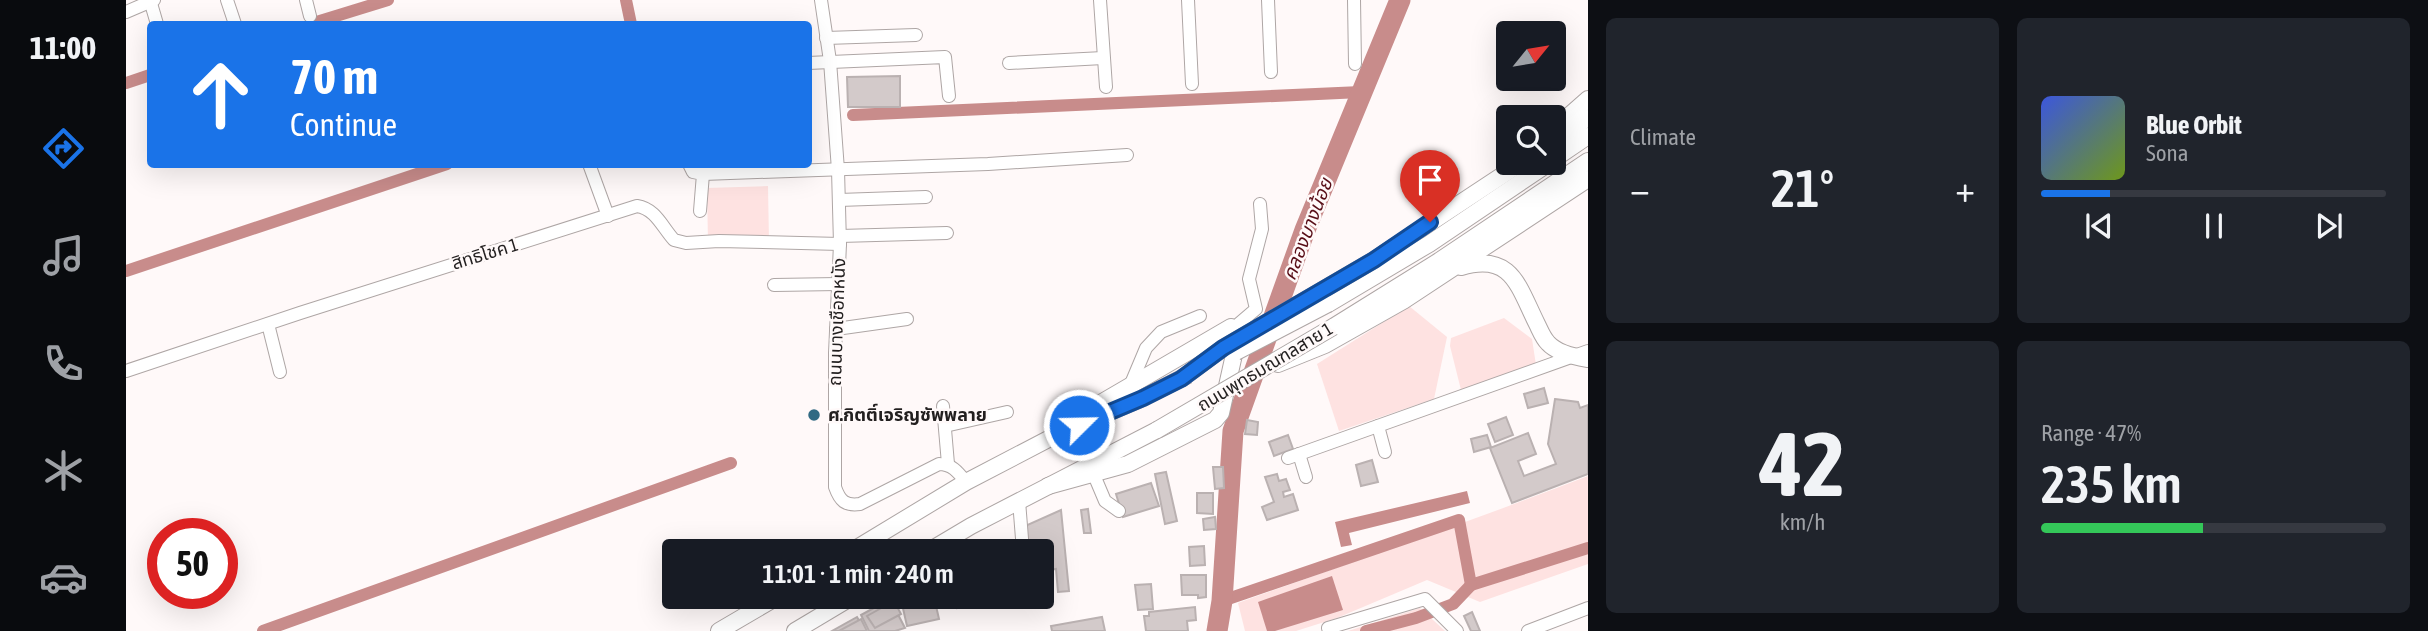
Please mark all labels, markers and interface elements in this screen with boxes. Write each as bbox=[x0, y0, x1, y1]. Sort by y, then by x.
north arrow bbox=[1496, 21, 1566, 91]
map controls bbox=[1496, 21, 1566, 175]
text: 11:00 bbox=[30, 29, 96, 66]
text: 70 m bbox=[290, 48, 378, 104]
icon: ahead bbox=[175, 49, 266, 140]
button: search bbox=[1496, 105, 1566, 175]
text: Continue bbox=[290, 106, 397, 143]
text: Blue Orbit bbox=[2146, 110, 2242, 140]
icon: directions bbox=[39, 124, 88, 173]
text: Climate bbox=[1630, 124, 1696, 150]
text: Sona bbox=[2146, 140, 2188, 166]
pin bbox=[1400, 150, 1460, 222]
text: 21° bbox=[1771, 158, 1834, 218]
icon: arrive bbox=[1411, 161, 1449, 199]
text: − bbox=[1630, 167, 1650, 210]
text: + bbox=[1955, 167, 1975, 210]
water label: คลองบางน้อย bbox=[1278, 174, 1337, 283]
icon: previous bbox=[2080, 207, 2118, 245]
icon: pause bbox=[2195, 207, 2233, 245]
icon: next bbox=[2310, 207, 2348, 245]
icon: music bbox=[39, 231, 88, 280]
street label: สิทธิโชค 1 bbox=[449, 234, 521, 274]
street label: ถนนบางเชือกหนัง bbox=[824, 258, 849, 386]
street label: ถนนพุทธมณฑลสาย 1 bbox=[1193, 318, 1337, 416]
icon: phone bbox=[39, 339, 88, 388]
position arrow bbox=[1042, 388, 1116, 462]
place label: ศ.กิตติ์เจริญซัพพลาย bbox=[828, 403, 987, 425]
marker: ศ.กิตติ์เจริญซัพพลาย bbox=[806, 407, 822, 423]
text: 42 bbox=[1760, 411, 1845, 515]
text: Range · 47% bbox=[2041, 420, 2141, 446]
icon: climate bbox=[39, 446, 88, 495]
text: 235 km bbox=[2041, 454, 2182, 514]
text: km/h bbox=[1780, 509, 1825, 535]
speed limit sign: 50 bbox=[147, 518, 238, 609]
icon: car bbox=[39, 553, 88, 602]
text: 11:01 · 1 min · 240 m bbox=[762, 559, 954, 589]

